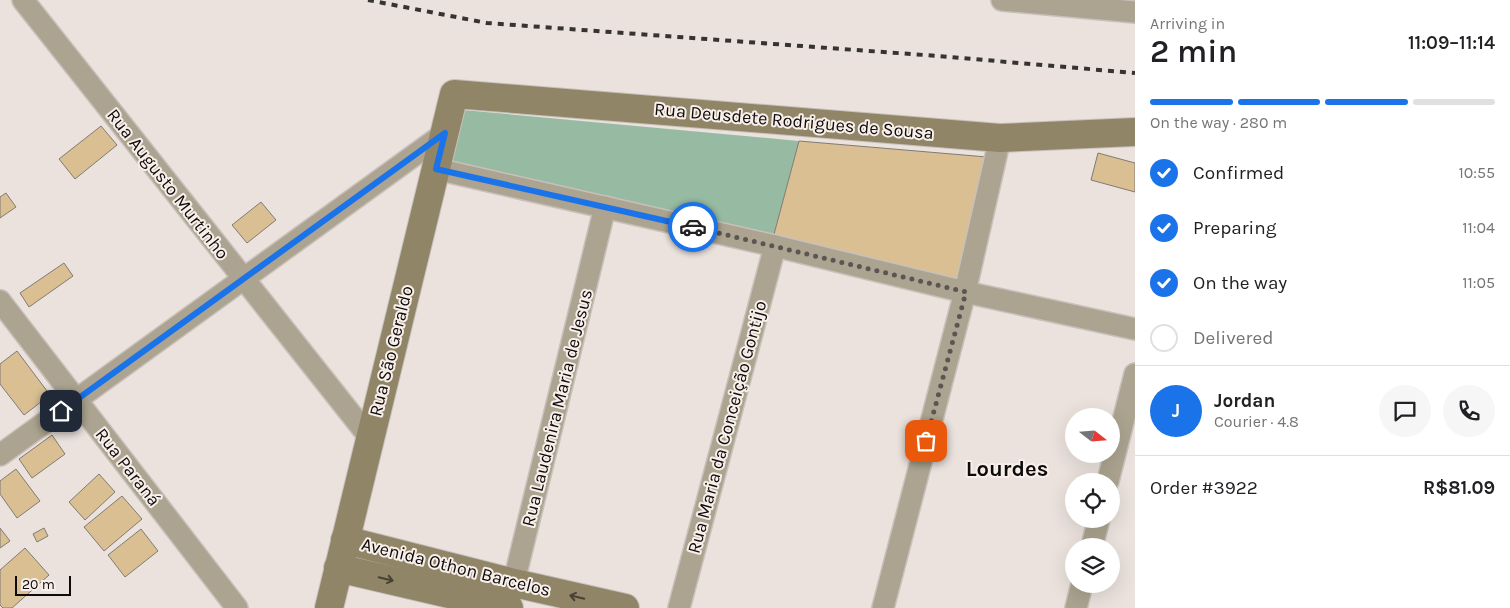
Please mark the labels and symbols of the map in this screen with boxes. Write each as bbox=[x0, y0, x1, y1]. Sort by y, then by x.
street label: Rua Deusdete Rodrigues de Sousa bbox=[653, 98, 935, 144]
street label: Rua Augusto Murtinho bbox=[102, 104, 234, 264]
courier bbox=[668, 202, 718, 252]
street label: Rua São Geraldo bbox=[364, 283, 418, 419]
street label: Rua Laudenira Maria de Jesus bbox=[517, 287, 597, 529]
street label: Rua Maria da Conceição Gontijo bbox=[683, 298, 771, 556]
pin bbox=[40, 390, 82, 432]
north arrow bbox=[1065, 408, 1120, 462]
pin bbox=[905, 420, 947, 462]
street label: Rua Paraná bbox=[91, 424, 165, 510]
district label: Lourdes bbox=[966, 456, 1048, 482]
street label: Avenida Othon Barcelos bbox=[359, 533, 553, 601]
scale bar bbox=[15, 573, 71, 596]
one-way arrow bbox=[377, 575, 393, 584]
one-way arrow bbox=[570, 592, 586, 601]

